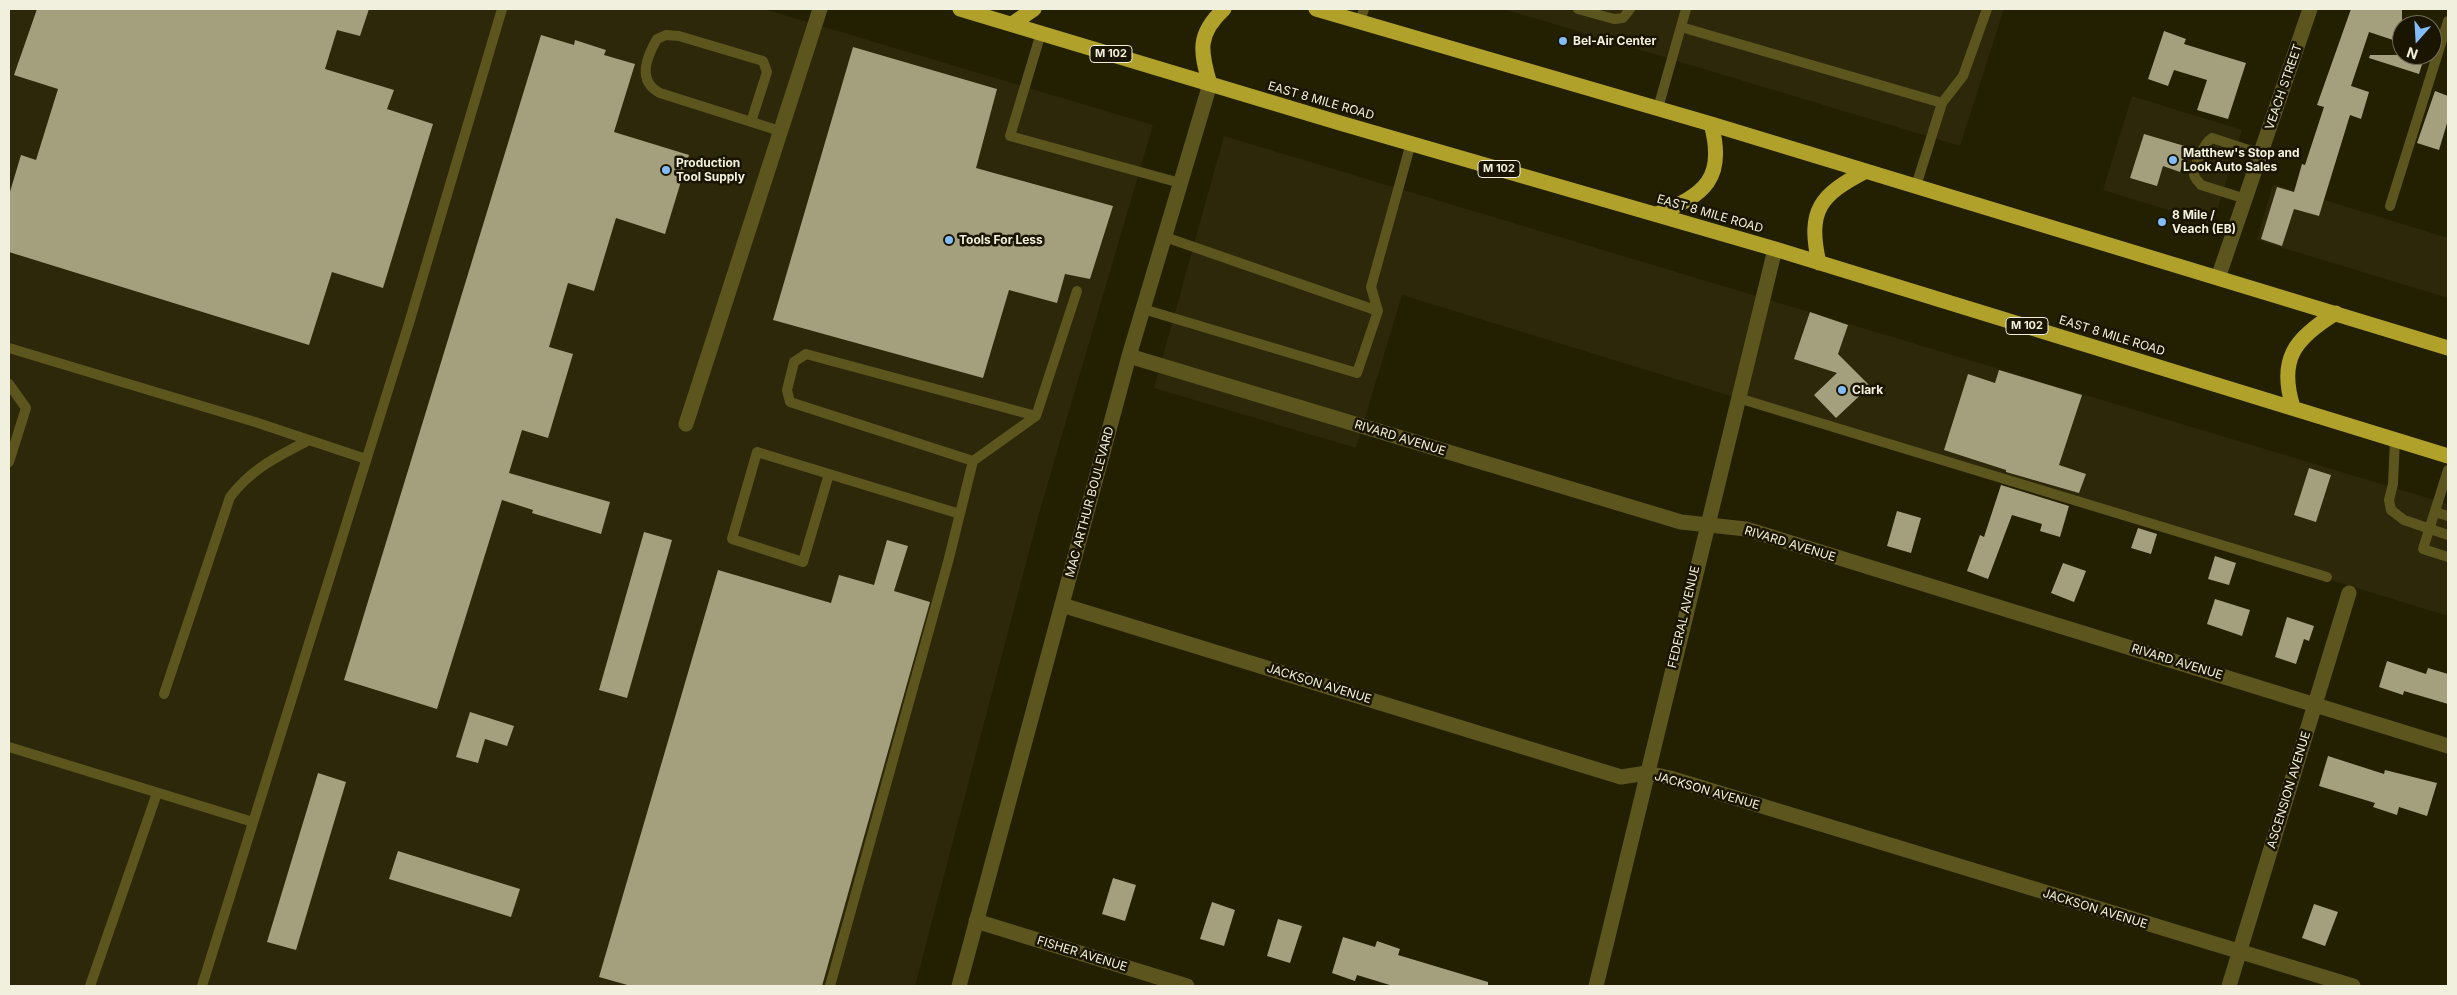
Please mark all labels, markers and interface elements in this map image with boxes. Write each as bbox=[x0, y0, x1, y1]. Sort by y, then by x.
north arrow bbox=[2392, 15, 2442, 65]
place label: Bel-Air Center bbox=[1573, 34, 1656, 48]
marker: Bel-Air Center bbox=[1557, 35, 1569, 47]
street label: VEACH STREET bbox=[2263, 42, 2305, 132]
text: N bbox=[2404, 44, 2420, 63]
road number: M 102 bbox=[1090, 46, 1132, 62]
street label: EAST 8 MILE ROAD bbox=[1266, 79, 1376, 123]
place label: Matthew's Stop and Look Auto Sales bbox=[2183, 146, 2300, 174]
marker: Matthew's Stop and Look Auto Sales bbox=[2167, 154, 2179, 166]
place label: Production Tool Supply bbox=[676, 156, 745, 184]
road number: M 102 bbox=[1478, 160, 1520, 178]
marker: Production Tool Supply bbox=[660, 164, 672, 176]
street label: EAST 8 MILE ROAD bbox=[1655, 192, 1765, 236]
place label: 8 Mile / Veach (EB) bbox=[2172, 208, 2236, 236]
marker: 8 Mile / Veach (EB) bbox=[2156, 216, 2168, 228]
place label: Tools For Less bbox=[959, 233, 1043, 247]
marker: Tools For Less bbox=[943, 234, 955, 246]
street label: EAST 8 MILE ROAD bbox=[2057, 313, 2167, 359]
road number: M 102 bbox=[2006, 318, 2048, 334]
place label: Clark bbox=[1852, 383, 1883, 397]
marker: Clark bbox=[1836, 384, 1848, 396]
street label: RIVARD AVENUE bbox=[1353, 417, 1447, 459]
street label: MAC ARTHUR BOULEVARD bbox=[1063, 425, 1117, 579]
street label: RIVARD AVENUE bbox=[1743, 523, 1837, 565]
street label: FEDERAL AVENUE bbox=[1665, 564, 1703, 670]
street label: RIVARD AVENUE bbox=[2130, 641, 2224, 683]
street label: JACKSON AVENUE bbox=[1265, 661, 1373, 707]
street label: ASCENSION AVENUE bbox=[2264, 730, 2314, 850]
street label: JACKSON AVENUE bbox=[1653, 769, 1761, 813]
street label: JACKSON AVENUE bbox=[2041, 886, 2149, 932]
street label: FISHER AVENUE bbox=[1035, 933, 1129, 975]

